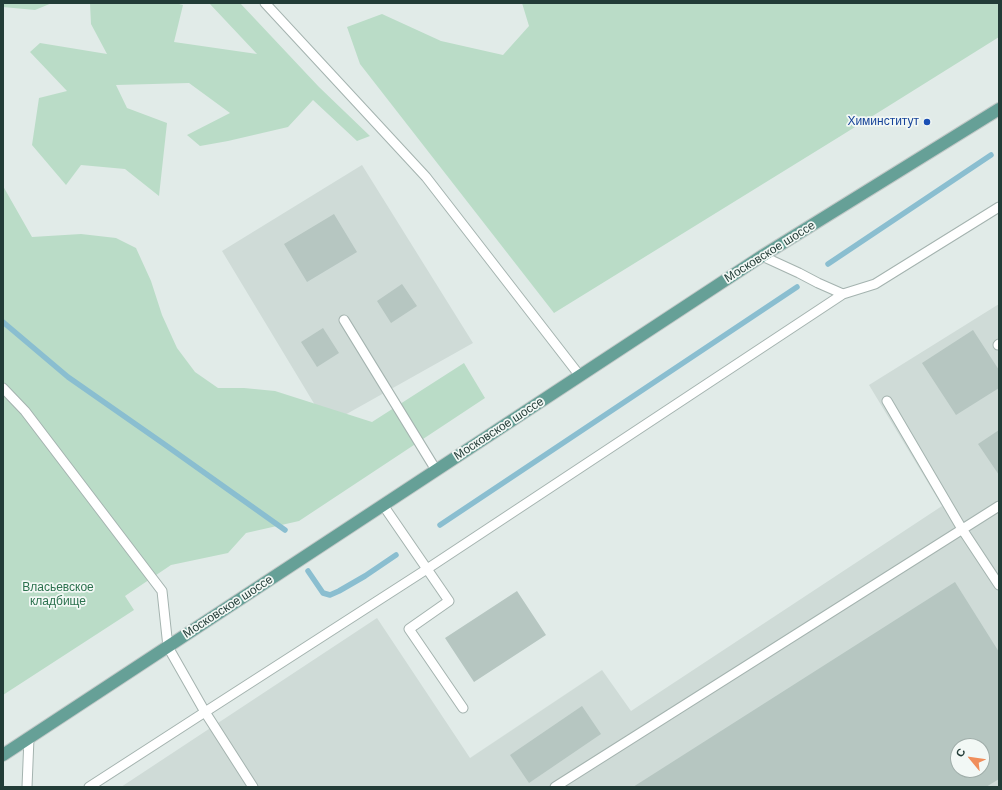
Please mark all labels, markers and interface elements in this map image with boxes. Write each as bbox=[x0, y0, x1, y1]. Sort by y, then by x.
place label: Химинститут bbox=[847, 115, 919, 129]
marker: Химинститут bbox=[922, 117, 932, 127]
street label: Московское шоссе bbox=[722, 218, 818, 286]
street label: Московское шоссе bbox=[451, 395, 547, 463]
street label: Московское шоссе bbox=[180, 573, 276, 641]
park label: Власьевское кладбище bbox=[22, 581, 94, 609]
north arrow bbox=[950, 738, 990, 778]
text: С bbox=[953, 746, 968, 759]

